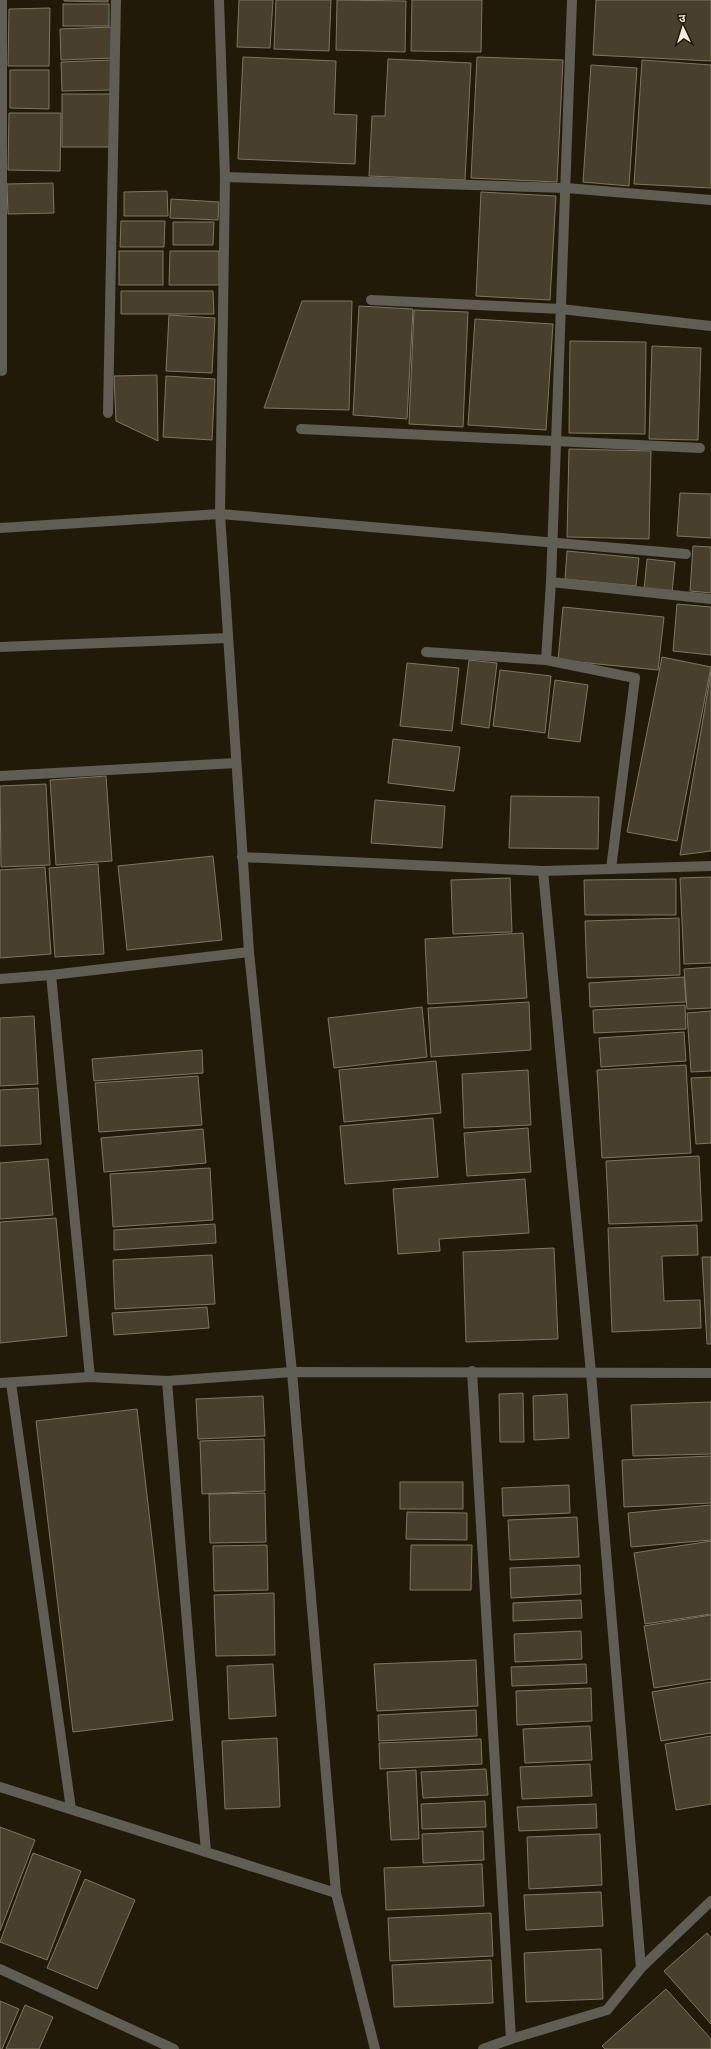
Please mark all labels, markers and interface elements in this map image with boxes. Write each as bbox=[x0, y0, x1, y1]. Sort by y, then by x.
north arrow bbox=[663, 8, 703, 48]
text: उ bbox=[679, 10, 687, 26]

